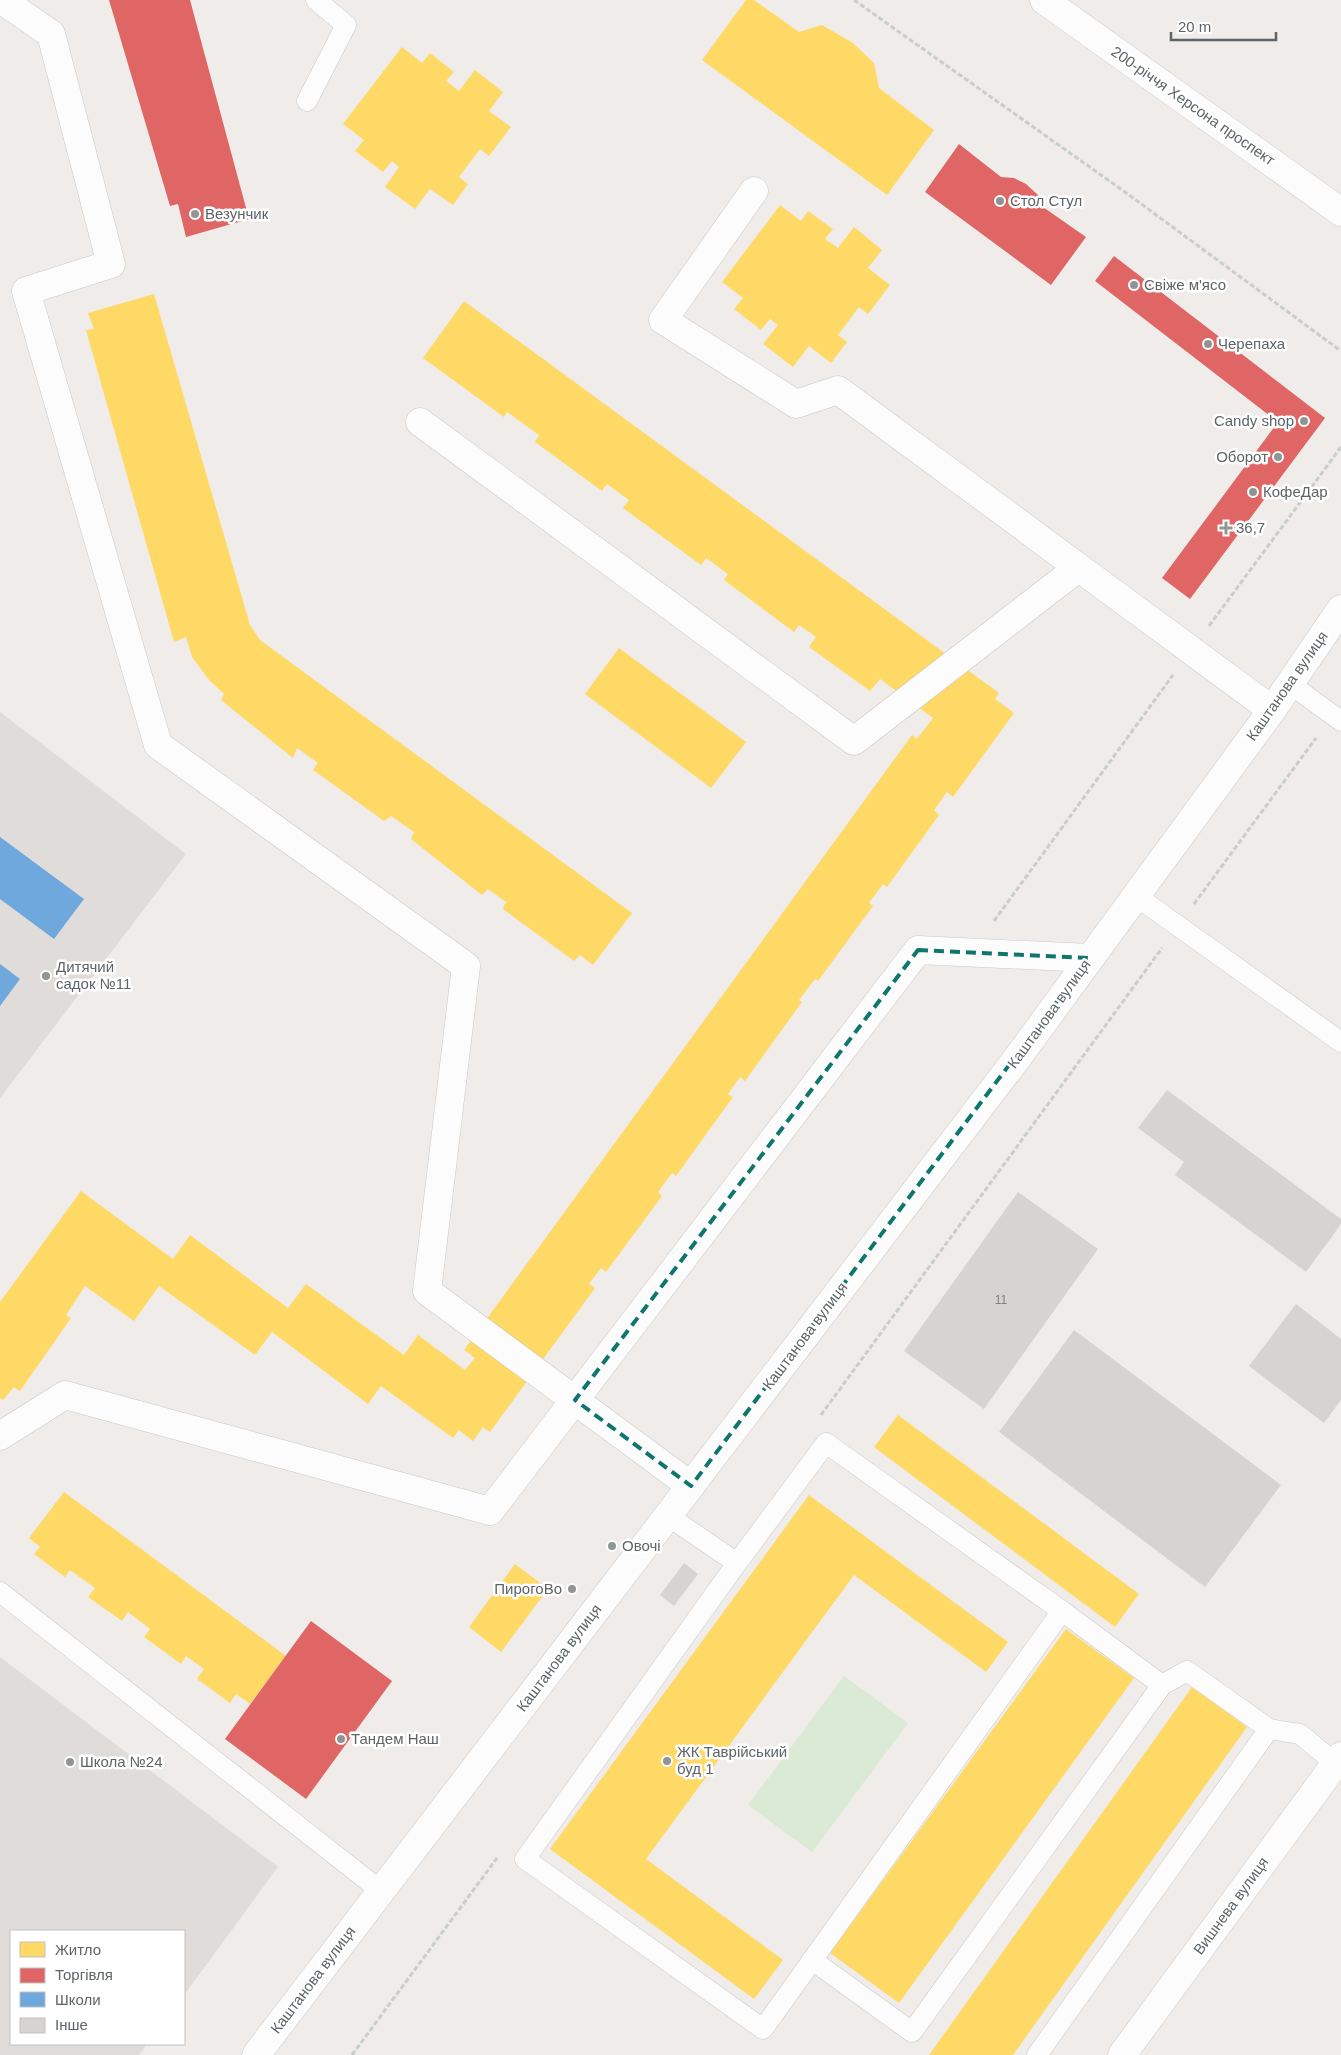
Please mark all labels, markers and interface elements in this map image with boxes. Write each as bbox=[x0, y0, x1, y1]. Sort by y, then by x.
scale bar bbox=[1171, 10, 1276, 42]
text: 20 m bbox=[1178, 18, 1211, 35]
street label: 200-річчя Херсона проспект bbox=[1108, 43, 1278, 169]
place label: Стол Стул bbox=[1010, 192, 1082, 209]
marker: Стол Стул bbox=[994, 195, 1006, 207]
place label: Везунчик bbox=[205, 205, 269, 222]
marker: Везунчик bbox=[189, 208, 201, 220]
place label: Свіже м'ясо bbox=[1144, 276, 1226, 293]
marker: Свіже м'ясо bbox=[1128, 279, 1140, 291]
place label: Черепаха bbox=[1218, 335, 1286, 352]
marker: Черепаха bbox=[1202, 338, 1214, 350]
place label: Candy shop bbox=[1214, 412, 1294, 429]
marker: Candy shop bbox=[1298, 415, 1310, 427]
place label: Оборот bbox=[1216, 448, 1268, 465]
marker: Оборот bbox=[1272, 451, 1284, 463]
place label: КофеДар bbox=[1263, 483, 1328, 500]
marker: КофеДар bbox=[1247, 486, 1259, 498]
place label: 36,7 bbox=[1236, 519, 1265, 536]
marker: 36,7 bbox=[1220, 522, 1232, 534]
street label: Каштанова вулиця bbox=[1242, 628, 1331, 744]
street label: Каштанова вулиця bbox=[1004, 956, 1094, 1071]
place label: Дитячий садок №11 bbox=[56, 958, 131, 992]
marker: Дитячий садок №11 bbox=[40, 970, 52, 982]
street label: Каштанова вулиця bbox=[759, 1279, 850, 1393]
house number: 11 bbox=[995, 1293, 1008, 1307]
place label: Овочі bbox=[622, 1537, 661, 1554]
marker: Овочі bbox=[606, 1540, 618, 1552]
place label: ПирогоВо bbox=[494, 1580, 562, 1597]
marker: ПирогоВо bbox=[566, 1583, 578, 1595]
street label: Каштанова вулиця bbox=[513, 1601, 604, 1715]
place label: Тандем Наш bbox=[351, 1730, 439, 1747]
marker: Тандем Наш bbox=[335, 1733, 347, 1745]
place label: ЖК Таврійський буд 1 bbox=[677, 1743, 787, 1777]
place label: Школа №24 bbox=[80, 1753, 163, 1770]
marker: ЖК Таврійський буд 1 bbox=[661, 1755, 673, 1767]
marker: Школа №24 bbox=[64, 1756, 76, 1768]
street label: Вишнева вулиця bbox=[1190, 1854, 1272, 1958]
street label: Каштанова вулиця bbox=[267, 1923, 358, 2037]
legend bbox=[10, 1930, 185, 2045]
text: Житло bbox=[55, 1941, 101, 1958]
text: Торгівля bbox=[55, 1966, 113, 1983]
text: Школи bbox=[55, 1991, 101, 2008]
text: Інше bbox=[55, 2016, 88, 2033]

